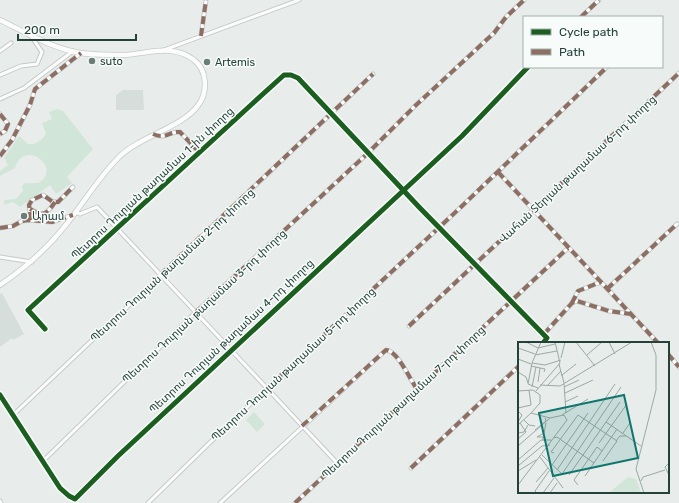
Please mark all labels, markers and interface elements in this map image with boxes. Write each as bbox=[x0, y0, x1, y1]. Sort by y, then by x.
scale bar bbox=[18, 16, 136, 42]
legend bbox=[523, 16, 663, 68]
text: 200 m bbox=[24, 23, 60, 37]
text: Cycle path bbox=[559, 25, 618, 39]
text: Path bbox=[559, 45, 585, 59]
place label: suto bbox=[100, 55, 123, 68]
marker: suto bbox=[87, 56, 97, 66]
place label: Artemis bbox=[215, 56, 255, 69]
marker: Artemis bbox=[202, 57, 212, 67]
street label: Վահան Տերյան թաղամաս 6-րդ փողոց bbox=[496, 93, 659, 246]
street label: Պետրոս Դուրյան թաղամաս 1-ին փողոց bbox=[68, 104, 236, 262]
street label: Պետրոս Դուրյան թաղամաս 2-րդ փողոց bbox=[88, 186, 257, 345]
place label: Արամ bbox=[32, 210, 65, 223]
marker: Արամ bbox=[19, 211, 29, 221]
street label: Պետրոս Դուրյան թաղամաս 3-րդ փողոց bbox=[119, 227, 289, 386]
street label: Պետրոս Դուրյան թաղամաս 4-րդ փողոց bbox=[146, 257, 316, 416]
street label: Պետրոս Դուրյան թաղամաս 5-րդ փողոց bbox=[209, 285, 378, 444]
street label: Պետրոս Դուրյան թաղամաս 7-րդ փողոց bbox=[319, 323, 488, 482]
inset map bbox=[518, 342, 669, 493]

